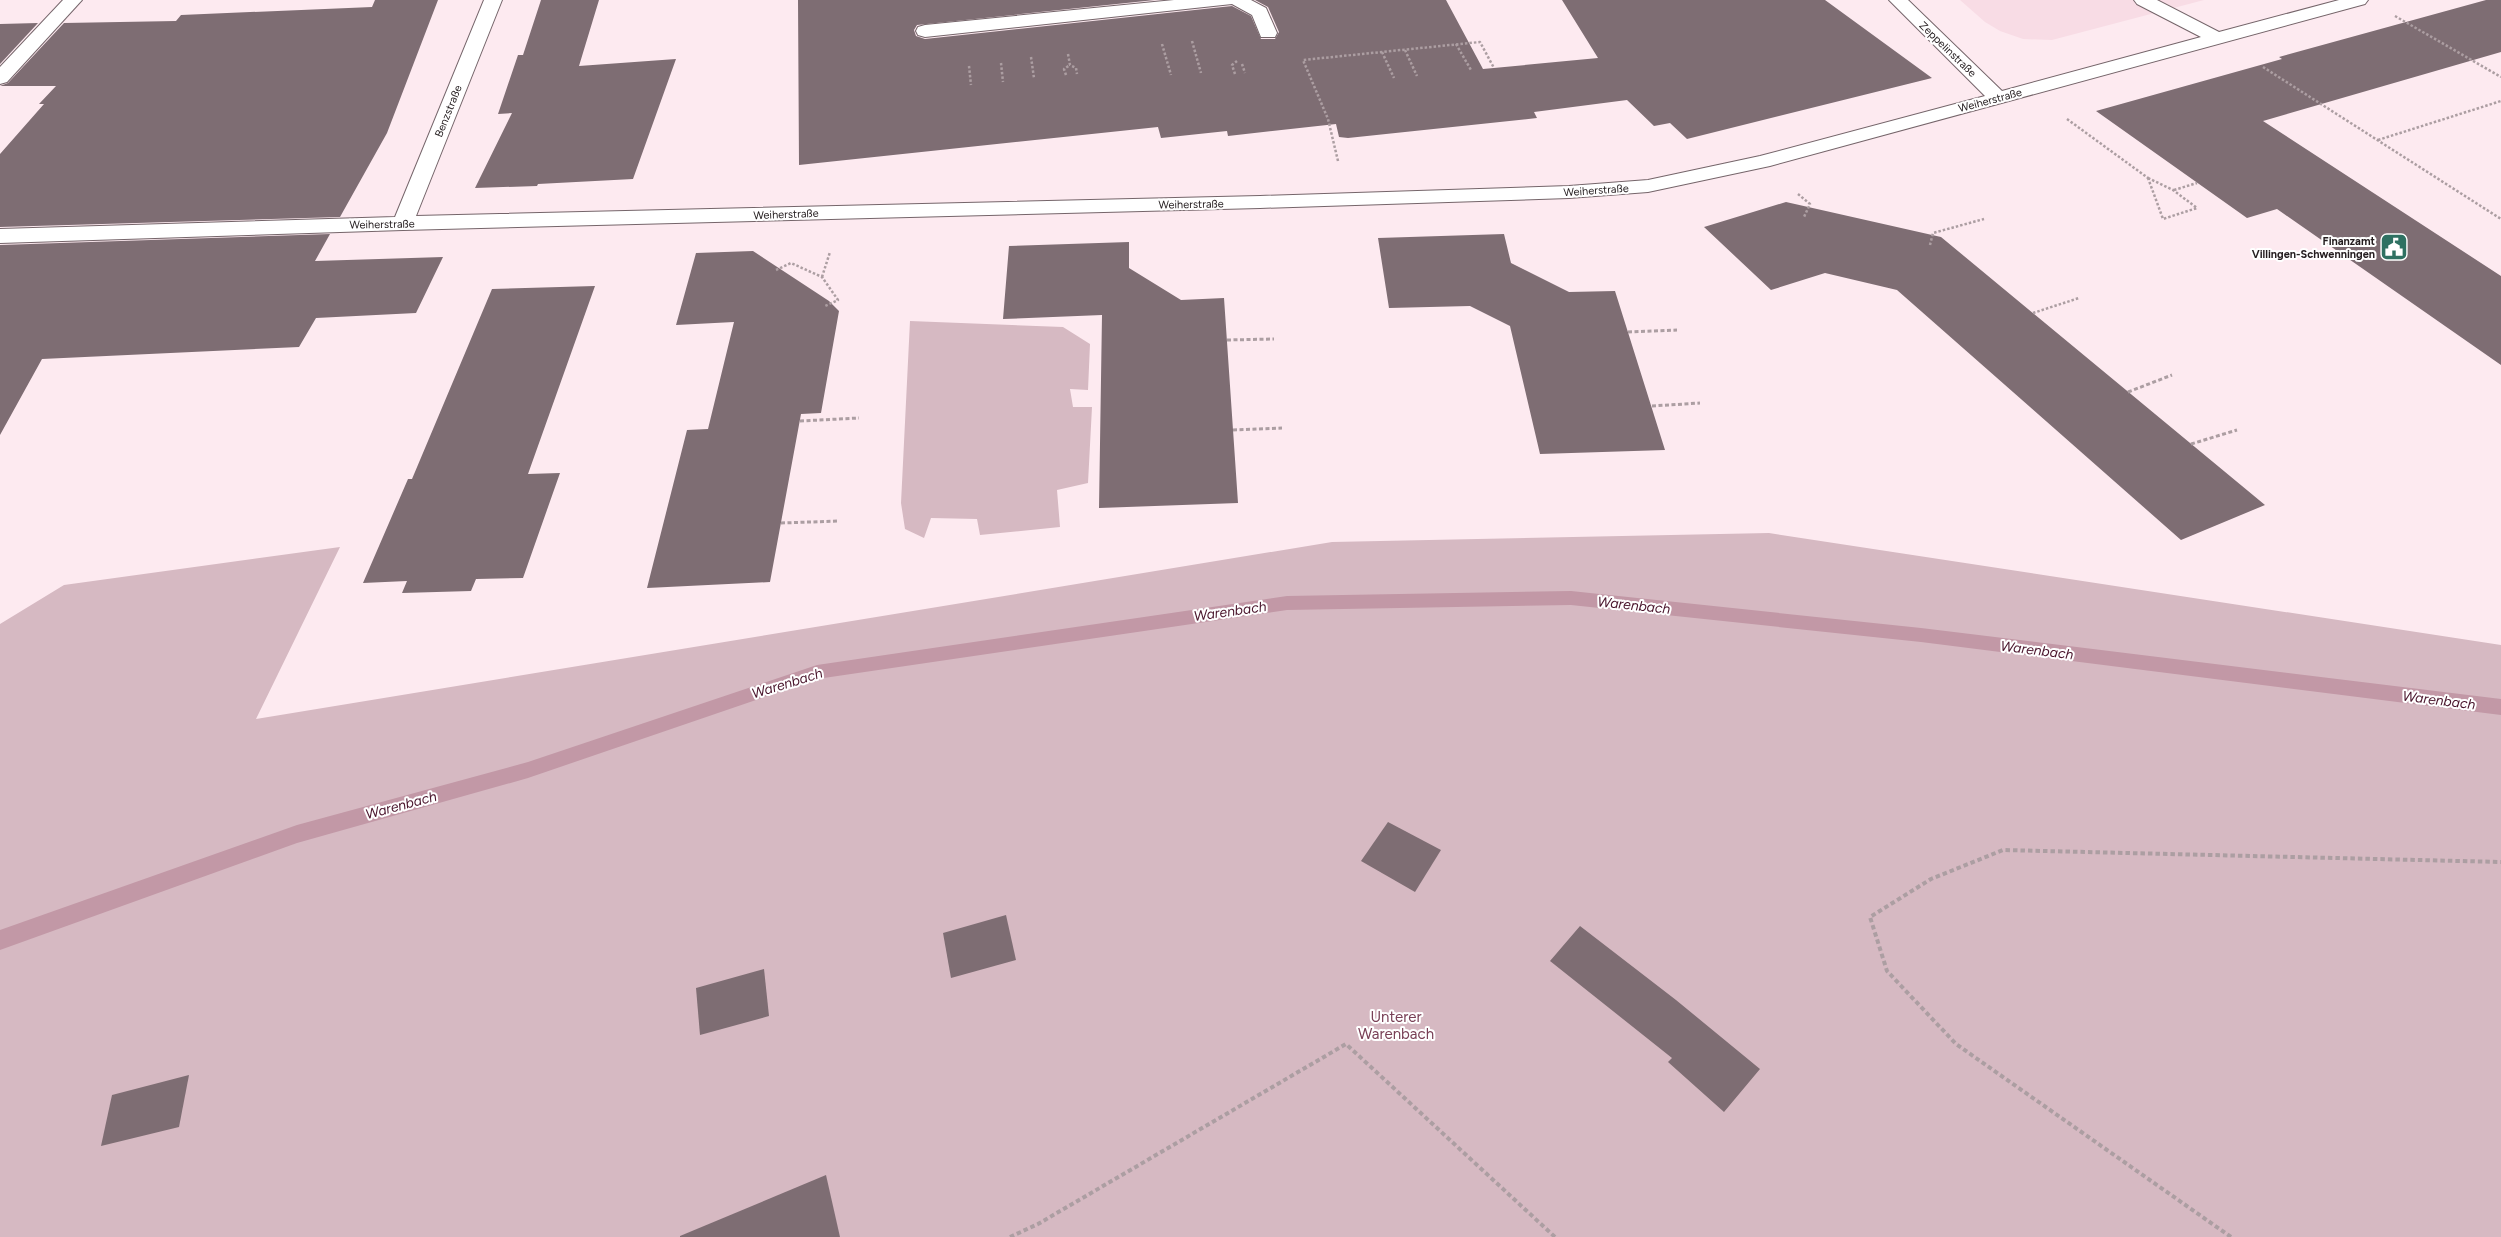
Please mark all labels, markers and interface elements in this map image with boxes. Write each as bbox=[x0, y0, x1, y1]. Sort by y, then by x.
street label: Zeppelinstraße bbox=[1917, 19, 1979, 80]
street label: Benzstraße bbox=[432, 83, 465, 139]
street label: Weiherstraße bbox=[1957, 86, 2023, 115]
street label: Weiherstraße bbox=[1563, 182, 1629, 199]
street label: Weiherstraße bbox=[1158, 197, 1224, 212]
street label: Weiherstraße bbox=[753, 207, 819, 222]
street label: Weiherstraße bbox=[349, 217, 415, 232]
public building icon: Finanzamt Villingen-Schwenningen bbox=[2379, 232, 2409, 262]
place label: Finanzamt Villingen-Schwenningen bbox=[2252, 235, 2376, 261]
water label: Warenbach bbox=[1597, 593, 1671, 618]
water label: Warenbach bbox=[1193, 598, 1268, 625]
water label: Warenbach bbox=[2000, 638, 2074, 663]
water label: Warenbach bbox=[750, 665, 825, 702]
water label: Warenbach bbox=[2402, 688, 2476, 713]
water label: Warenbach bbox=[364, 788, 439, 823]
park label: Unterer Warenbach bbox=[1358, 1008, 1434, 1043]

